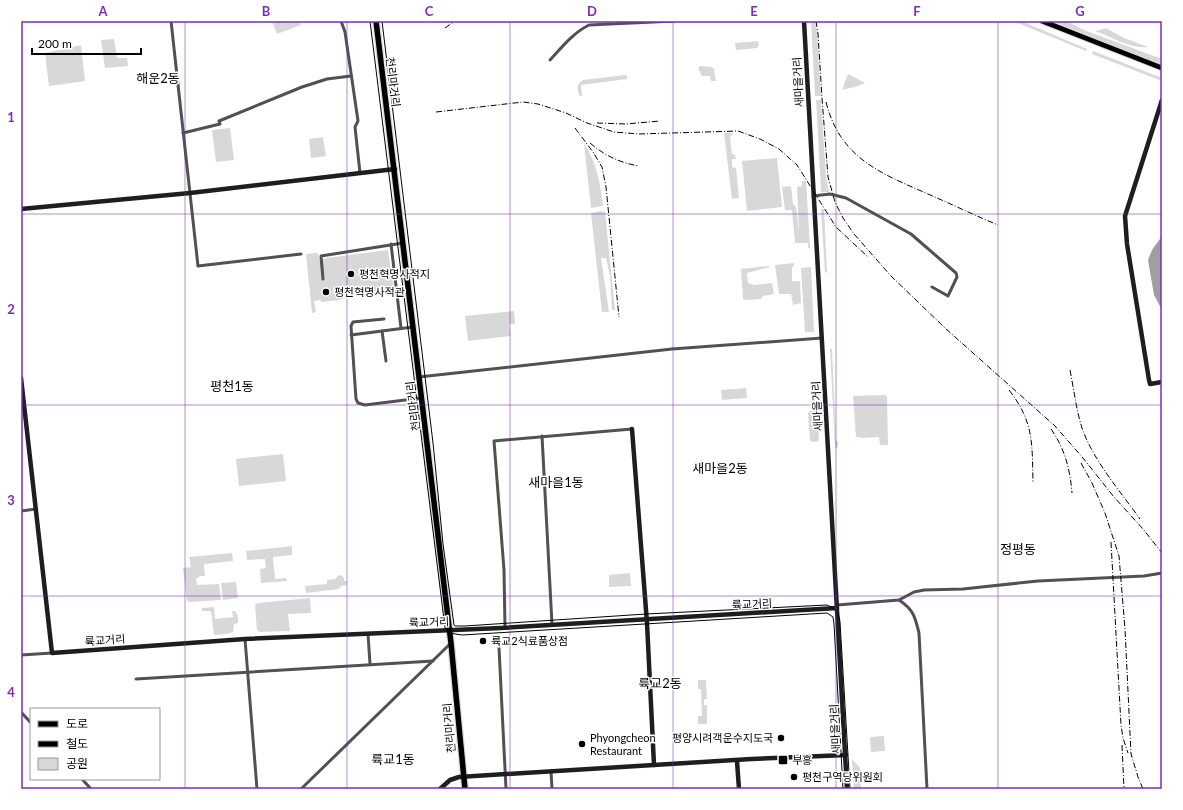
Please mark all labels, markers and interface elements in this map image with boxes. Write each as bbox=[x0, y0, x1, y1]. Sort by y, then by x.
text: A bbox=[97, 3, 108, 19]
text: B bbox=[262, 3, 271, 19]
text: C bbox=[425, 3, 434, 19]
text: D bbox=[587, 3, 597, 19]
text: E bbox=[750, 3, 758, 19]
text: F bbox=[913, 3, 921, 19]
text: G bbox=[1075, 3, 1085, 19]
scale bar bbox=[32, 30, 141, 56]
text: 200 m bbox=[38, 36, 72, 51]
street label: 천리마거리 bbox=[384, 56, 403, 108]
street label: 새마을거리 bbox=[790, 56, 805, 108]
district label: 해운2동 bbox=[136, 70, 180, 86]
text: 1 bbox=[7, 109, 15, 125]
place label: 평천혁명사적지 bbox=[359, 267, 430, 280]
marker: 평천혁명사적지 bbox=[346, 269, 356, 279]
place label: 평천혁명사적관 bbox=[334, 285, 405, 298]
marker: 평천혁명사적관 bbox=[321, 287, 331, 297]
text: 2 bbox=[7, 301, 15, 317]
district label: 평천1동 bbox=[210, 378, 254, 394]
street label: 천리마거리 bbox=[403, 380, 422, 432]
street label: 새마을거리 bbox=[809, 380, 824, 432]
district label: 새마을2동 bbox=[692, 460, 748, 476]
district label: 새마을1동 bbox=[528, 474, 584, 490]
text: 3 bbox=[7, 492, 15, 508]
district label: 정평동 bbox=[1000, 541, 1036, 557]
street label: 륙교거리 bbox=[731, 596, 773, 611]
street label: 륙교거리 bbox=[409, 614, 449, 629]
street label: 륙교거리 bbox=[84, 632, 126, 647]
place label: 륙교2식료품상점 bbox=[491, 634, 568, 647]
marker: 륙교2식료품상점 bbox=[478, 636, 488, 646]
district label: 륙교2동 bbox=[638, 675, 682, 691]
text: 4 bbox=[7, 684, 15, 700]
street label: 천리마거리 bbox=[440, 702, 457, 754]
street label: 새마을거리 bbox=[827, 703, 842, 755]
legend bbox=[30, 708, 160, 780]
text: 도로 bbox=[66, 716, 88, 731]
place label: Phyongcheon Restaurant bbox=[590, 731, 656, 757]
place label: 평양시려객운수지도국 bbox=[672, 731, 773, 744]
marker: 평양시려객운수지도국 bbox=[776, 733, 786, 743]
text: 철도 bbox=[66, 736, 88, 751]
marker: Phyongcheon Restaurant bbox=[577, 739, 587, 749]
district label: 륙교1동 bbox=[371, 751, 415, 767]
place label: 부흥 bbox=[792, 753, 812, 766]
marker: 부흥 bbox=[777, 754, 789, 766]
text: 공원 bbox=[66, 756, 88, 771]
place label: 평천구역당위원회 bbox=[802, 770, 883, 783]
marker: 평천구역당위원회 bbox=[789, 772, 799, 782]

